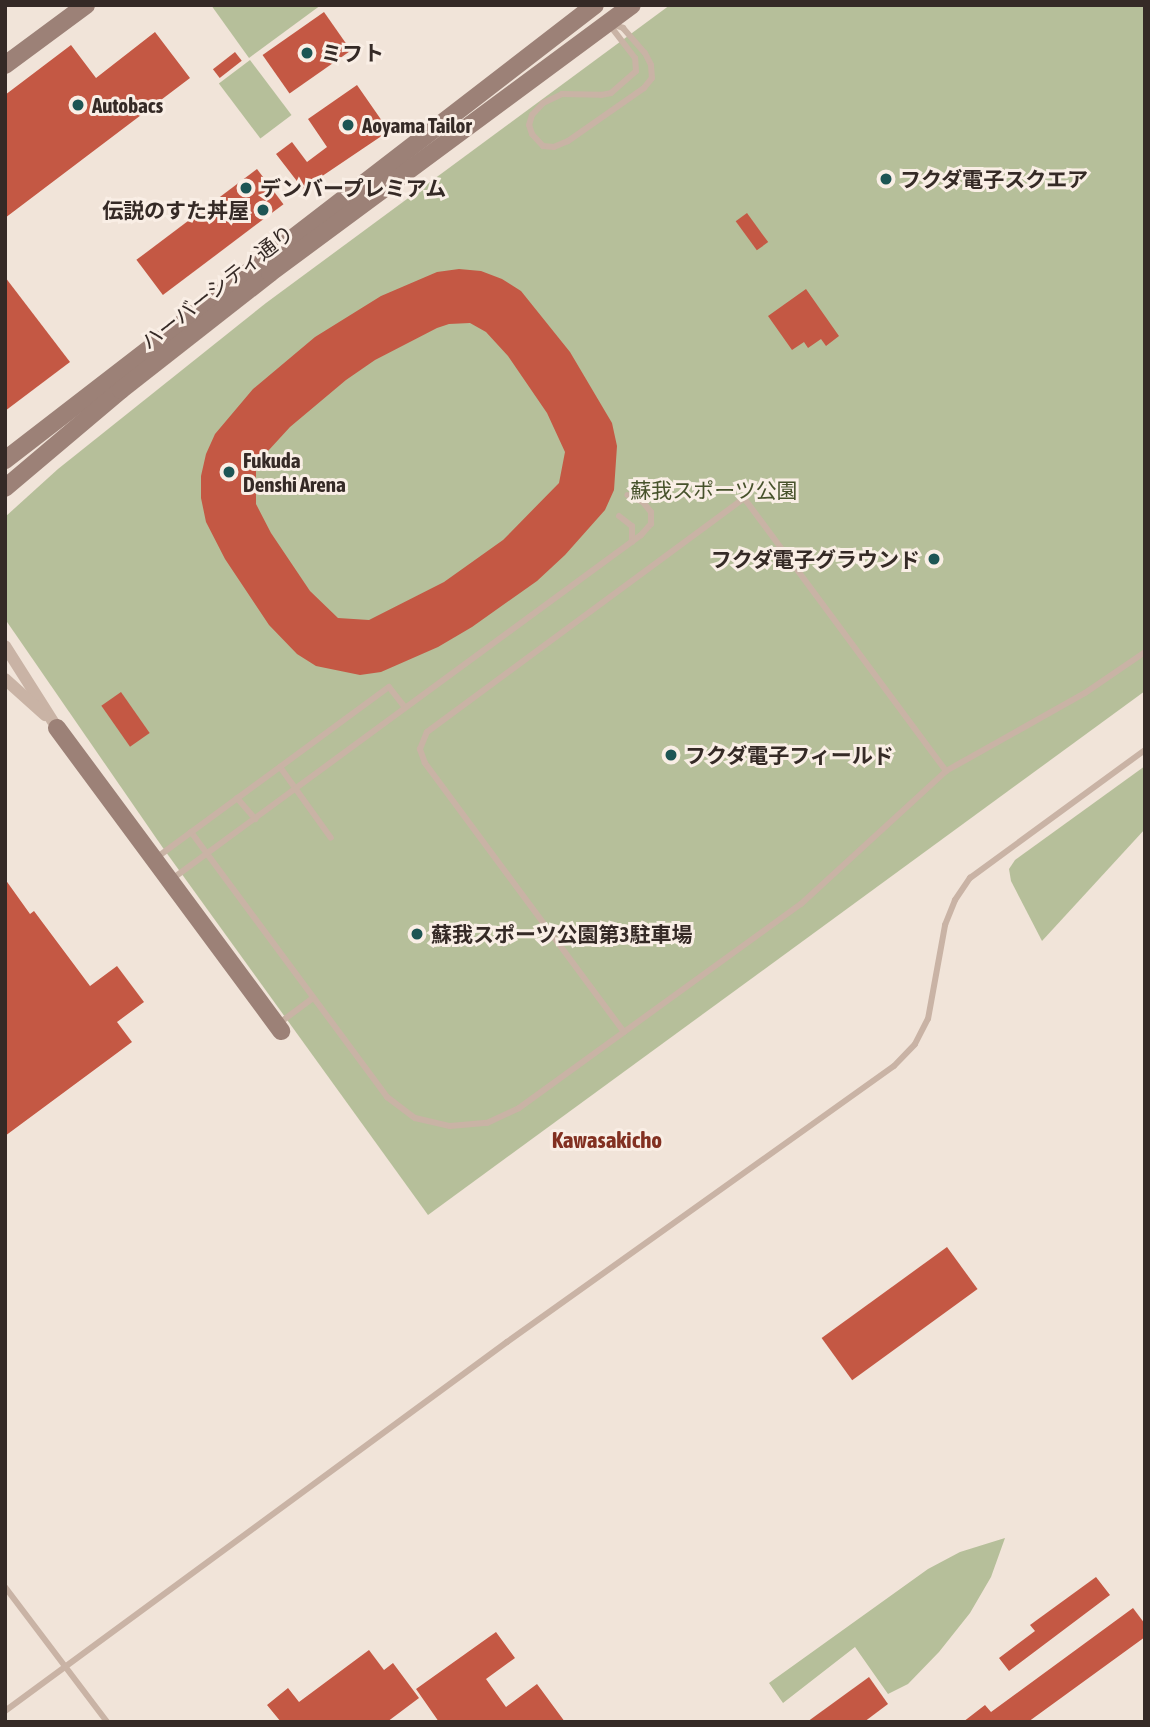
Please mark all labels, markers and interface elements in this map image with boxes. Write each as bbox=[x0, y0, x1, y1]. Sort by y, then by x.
place label: ミフト bbox=[321, 40, 384, 66]
marker: ミフト bbox=[299, 45, 315, 61]
place label: Autobacs bbox=[92, 92, 163, 118]
marker: Autobacs bbox=[70, 97, 86, 113]
place label: Aoyama Tailor bbox=[362, 112, 472, 138]
marker: Aoyama Tailor bbox=[340, 117, 356, 133]
place label: フクダ電子スクエア bbox=[900, 166, 1089, 192]
marker: フクダ電子スクエア bbox=[878, 171, 894, 187]
place label: デンバープレミアム bbox=[260, 175, 449, 201]
marker: デンバープレミアム bbox=[238, 180, 254, 196]
place label: 伝説のすた丼屋 bbox=[102, 197, 249, 223]
marker: 伝説のすた丼屋 bbox=[255, 202, 271, 218]
street label: ハーバーシティ通り bbox=[135, 219, 299, 355]
place label: Fukuda Denshi Arena bbox=[243, 447, 346, 497]
marker: Fukuda Denshi Arena bbox=[221, 464, 237, 480]
park label: 蘇我スポーツ公園 bbox=[630, 477, 798, 503]
place label: フクダ電子グラウンド bbox=[710, 546, 920, 572]
marker: フクダ電子グラウンド bbox=[926, 551, 942, 567]
place label: フクダ電子フィールド bbox=[685, 742, 895, 768]
marker: フクダ電子フィールド bbox=[663, 747, 679, 763]
place label: 蘇我スポーツ公園第3駐車場 bbox=[431, 921, 693, 947]
marker: 蘇我スポーツ公園第3駐車場 bbox=[409, 926, 425, 942]
district label: Kawasakicho bbox=[552, 1126, 662, 1154]

